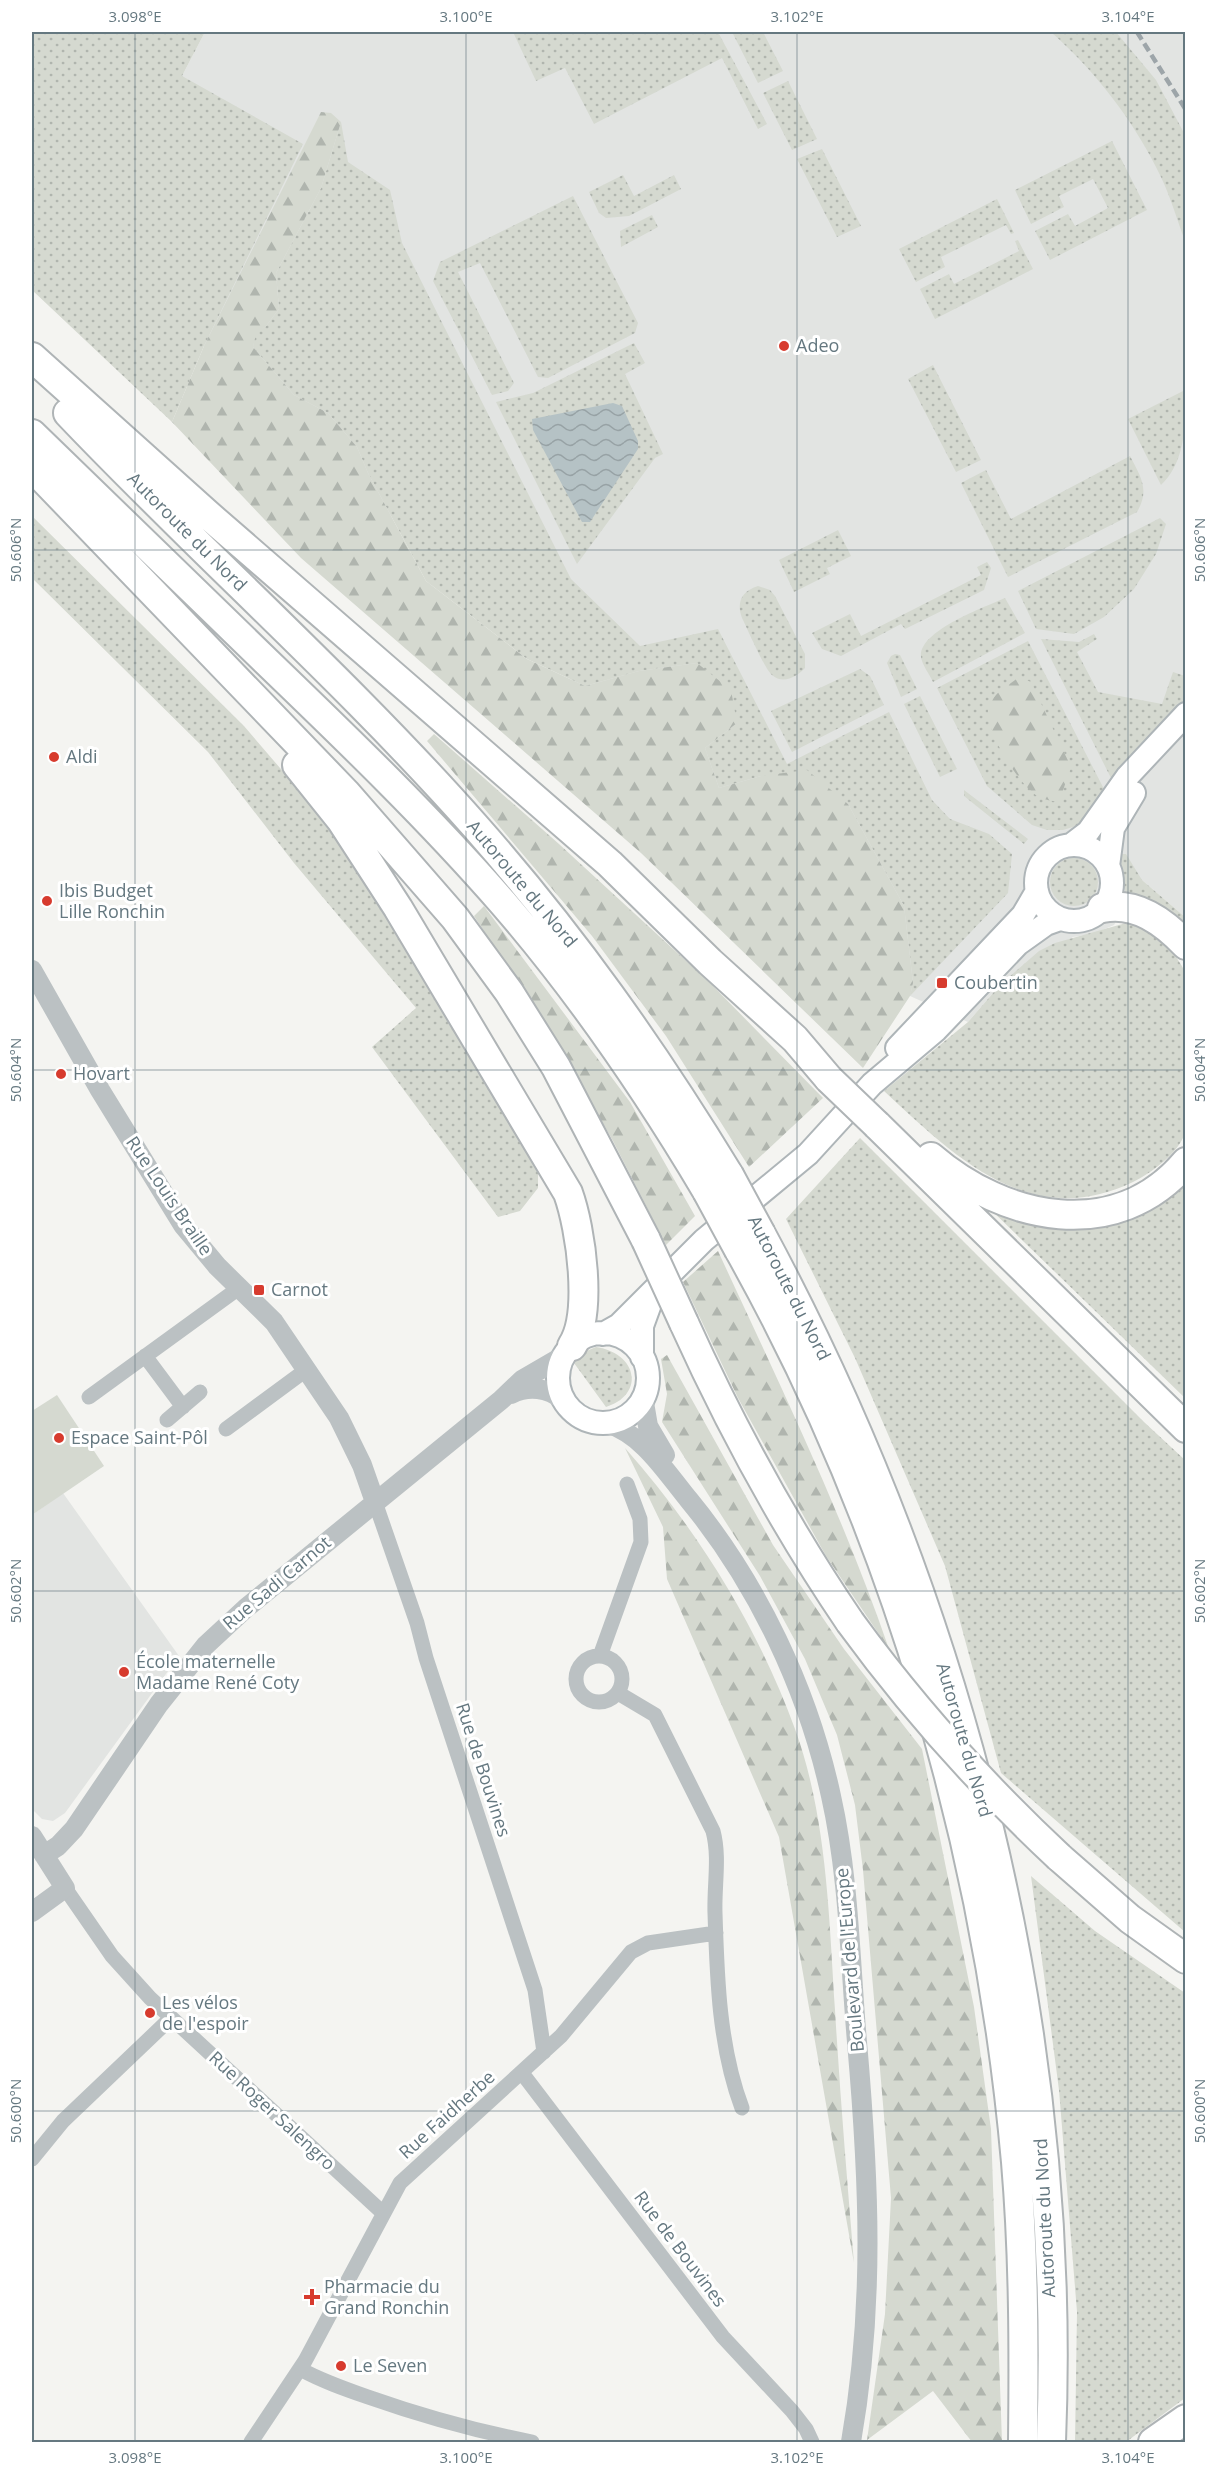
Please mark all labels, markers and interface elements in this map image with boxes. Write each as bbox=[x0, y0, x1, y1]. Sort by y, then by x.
text: 3.098°E bbox=[108, 6, 162, 26]
text: 3.100°E bbox=[439, 6, 493, 26]
text: 3.102°E bbox=[770, 6, 824, 26]
text: 3.104°E bbox=[1101, 6, 1155, 26]
place label: Adeo bbox=[796, 333, 839, 357]
marker: Adeo bbox=[777, 339, 791, 353]
street label: Autoroute du Nord bbox=[123, 466, 253, 596]
text: 50.606°N bbox=[5, 518, 25, 582]
text: 50.606°N bbox=[1189, 518, 1209, 582]
place label: Aldi bbox=[66, 744, 97, 768]
marker: Aldi bbox=[47, 750, 61, 764]
street label: Autoroute du Nord bbox=[462, 815, 583, 952]
place label: Ibis Budget Lille Ronchin bbox=[59, 878, 165, 923]
marker: Ibis Budget Lille Ronchin bbox=[40, 894, 54, 908]
place label: Coubertin bbox=[954, 970, 1038, 994]
marker: Coubertin bbox=[935, 976, 949, 990]
text: 50.604°N bbox=[5, 1038, 25, 1102]
text: 50.604°N bbox=[1189, 1038, 1209, 1102]
place label: Hovart bbox=[73, 1061, 130, 1085]
marker: Hovart bbox=[54, 1067, 68, 1081]
street label: Rue Louis Braille bbox=[121, 1131, 219, 1260]
street label: Autoroute du Nord bbox=[743, 1211, 837, 1364]
place label: Carnot bbox=[271, 1277, 328, 1301]
marker: Carnot bbox=[252, 1283, 266, 1297]
place label: Espace Saint-Pôl bbox=[71, 1425, 208, 1449]
marker: Espace Saint-Pôl bbox=[52, 1431, 66, 1445]
street label: Rue Sadi Carnot bbox=[217, 1530, 335, 1634]
text: 50.602°N bbox=[5, 1559, 25, 1623]
text: 50.602°N bbox=[1189, 1559, 1209, 1623]
place label: École maternelle Madame René Coty bbox=[136, 1649, 300, 1694]
street label: Autoroute du Nord bbox=[931, 1660, 998, 1820]
marker: École maternelle Madame René Coty bbox=[117, 1665, 131, 1679]
street label: Rue de Bouvines bbox=[451, 1700, 517, 1840]
street label: Boulevard de l'Europe bbox=[829, 1867, 869, 2053]
place label: Les vélos de l'espoir bbox=[162, 1990, 249, 2035]
marker: Les vélos de l'espoir bbox=[143, 2006, 157, 2020]
street label: Rue Roger Salengro bbox=[204, 2045, 341, 2175]
street label: Rue Faidherbe bbox=[393, 2065, 499, 2164]
text: 50.600°N bbox=[5, 2079, 25, 2143]
text: 50.600°N bbox=[1189, 2079, 1209, 2143]
street label: Autoroute du Nord bbox=[1028, 2138, 1060, 2298]
street label: Rue de Bouvines bbox=[629, 2185, 732, 2311]
place label: Pharmacie du Grand Ronchin bbox=[324, 2274, 449, 2319]
marker: Pharmacie du Grand Ronchin bbox=[305, 2290, 319, 2304]
place label: Le Seven bbox=[353, 2353, 427, 2377]
marker: Le Seven bbox=[334, 2359, 348, 2373]
text: 3.098°E bbox=[108, 2447, 162, 2467]
text: 3.100°E bbox=[439, 2447, 493, 2467]
text: 3.102°E bbox=[770, 2447, 824, 2467]
text: 3.104°E bbox=[1101, 2447, 1155, 2467]

